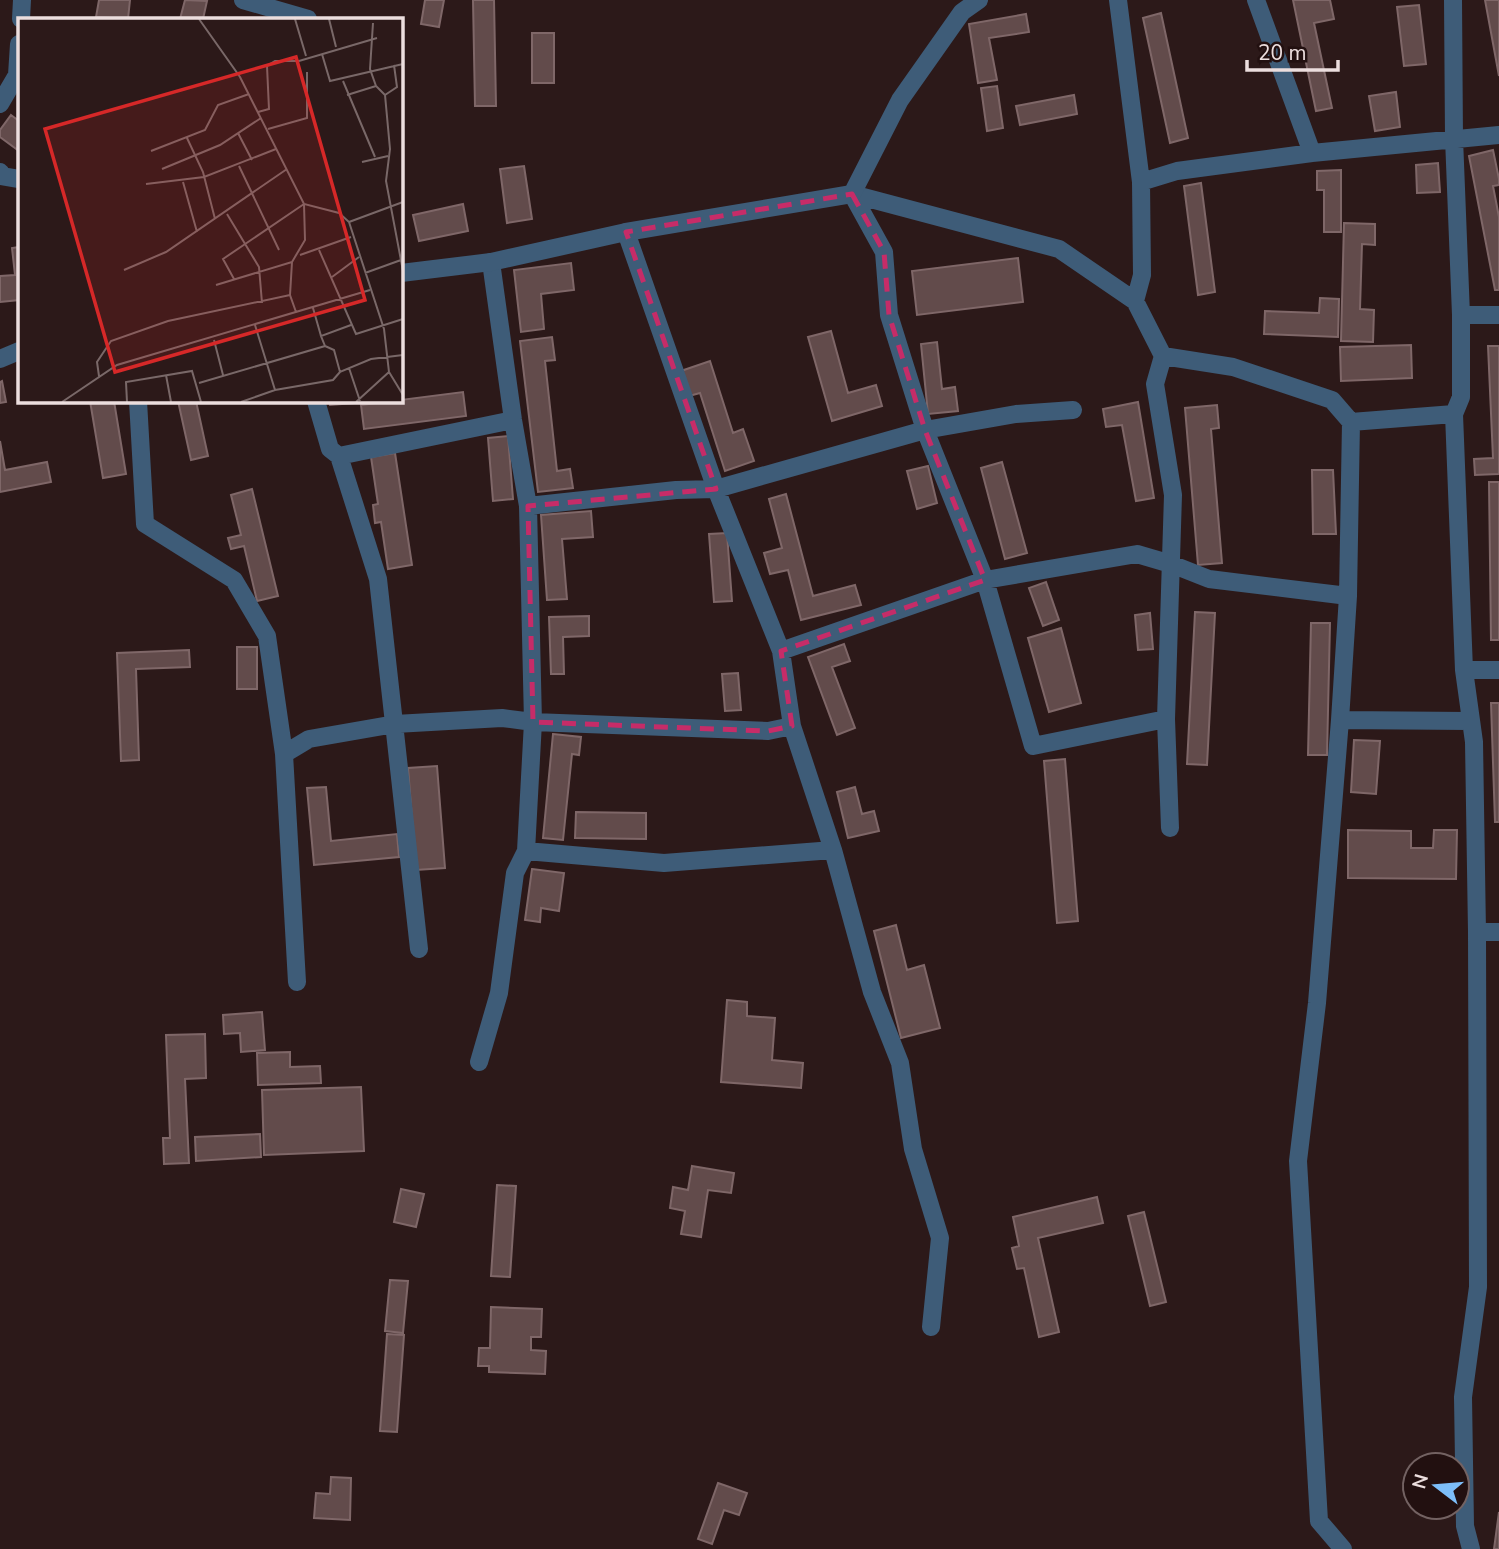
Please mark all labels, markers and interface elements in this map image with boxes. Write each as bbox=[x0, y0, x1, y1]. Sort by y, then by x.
inset map bbox=[18, 18, 402, 402]
scale bar bbox=[1247, 28, 1338, 72]
text: 20 m bbox=[1258, 39, 1307, 67]
north arrow bbox=[1401, 1451, 1471, 1521]
text: N bbox=[1406, 1471, 1435, 1492]

